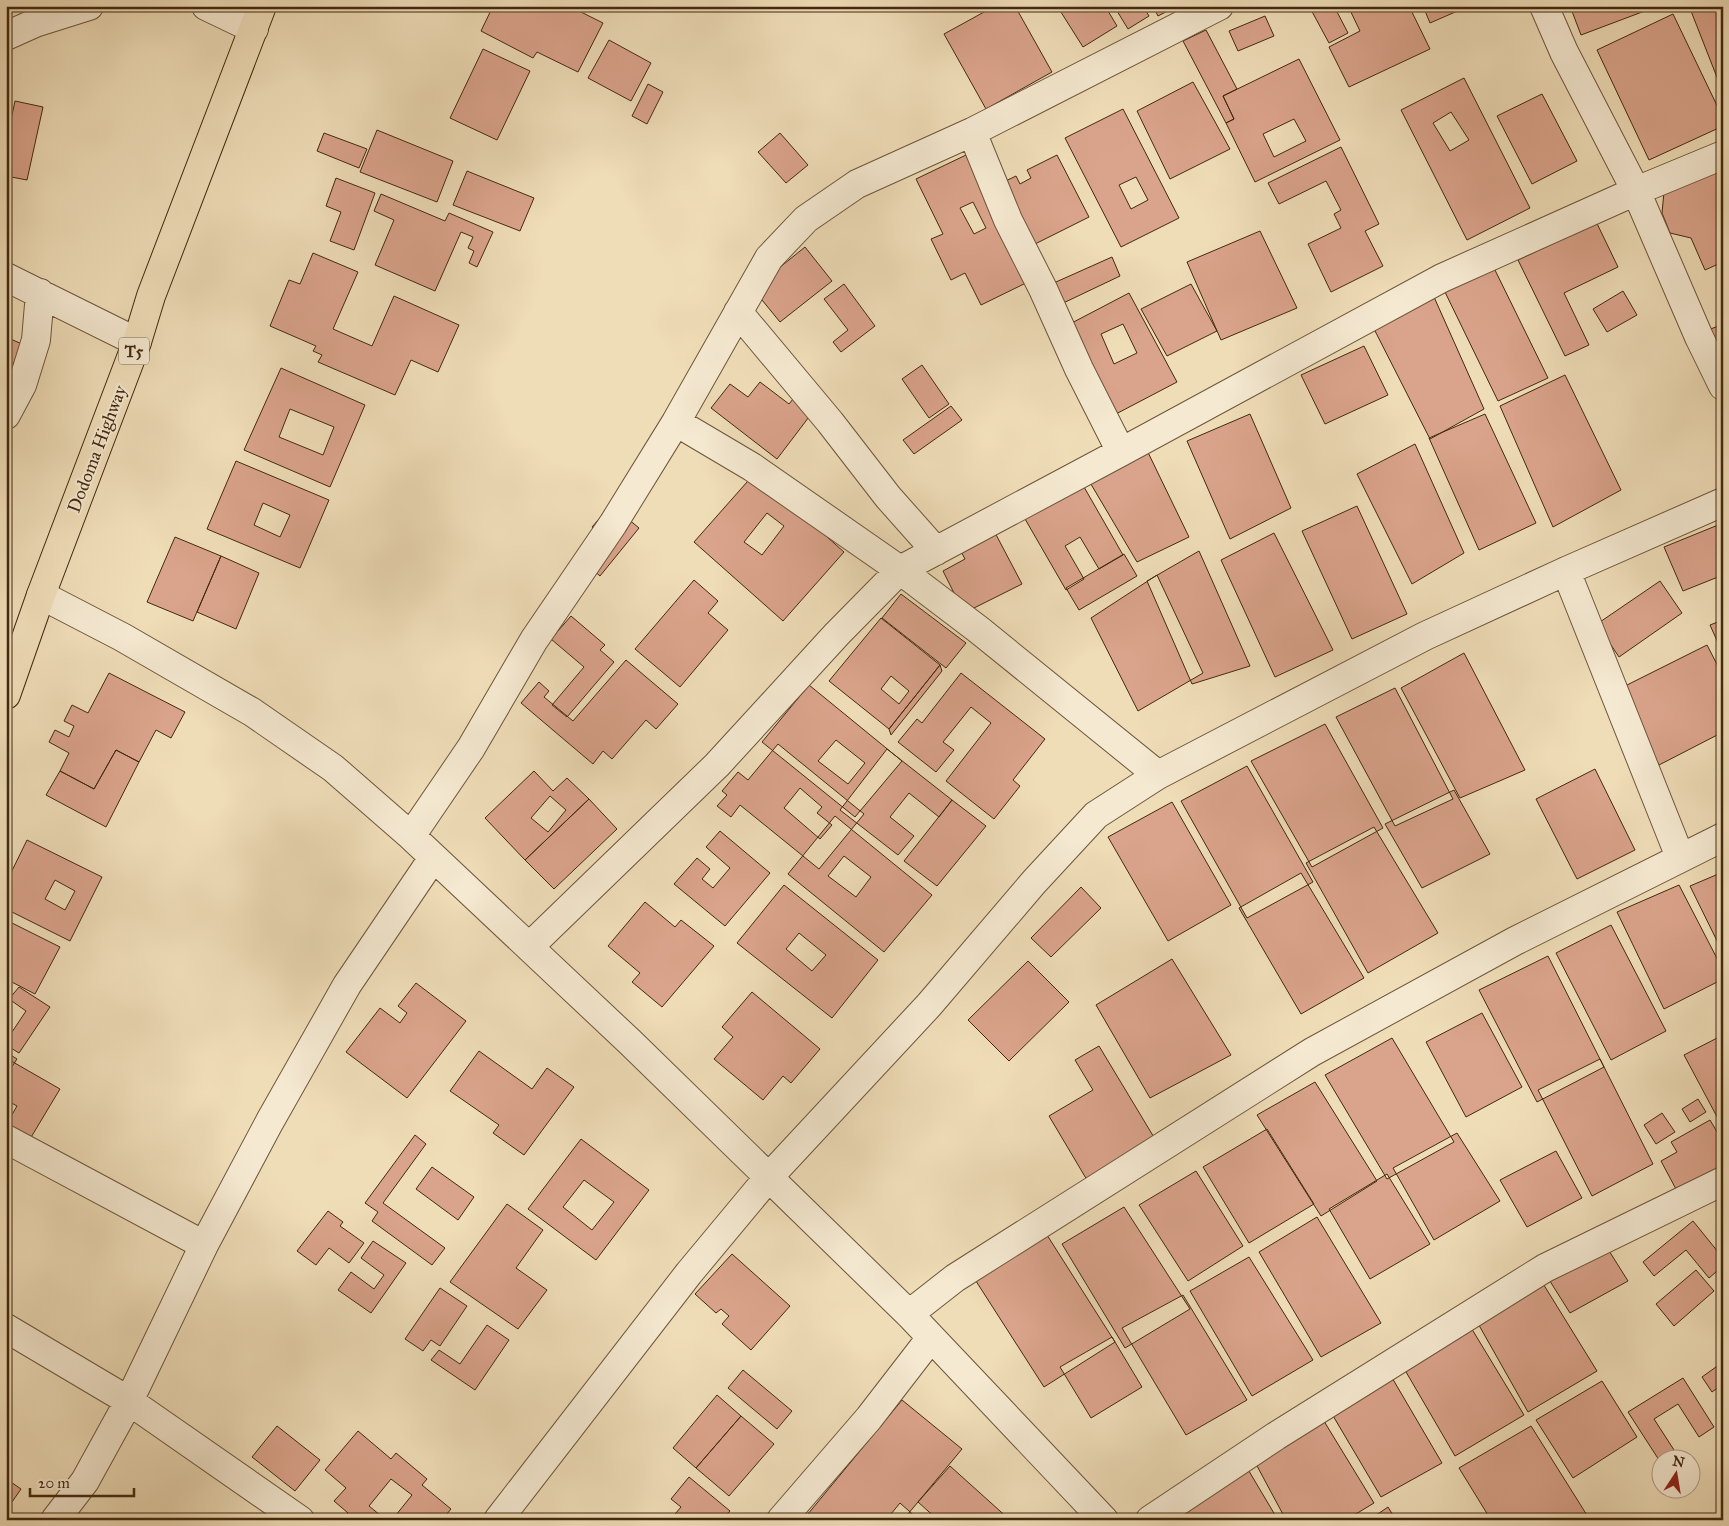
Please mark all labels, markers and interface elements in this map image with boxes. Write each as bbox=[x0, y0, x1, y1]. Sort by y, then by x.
road number: T5 bbox=[119, 338, 149, 364]
street label: Dodoma Highway bbox=[63, 382, 133, 516]
north arrow bbox=[1652, 1448, 1702, 1498]
text: N bbox=[1671, 1452, 1686, 1471]
scale bar bbox=[30, 1466, 134, 1498]
text: 20 m bbox=[38, 1474, 70, 1492]

